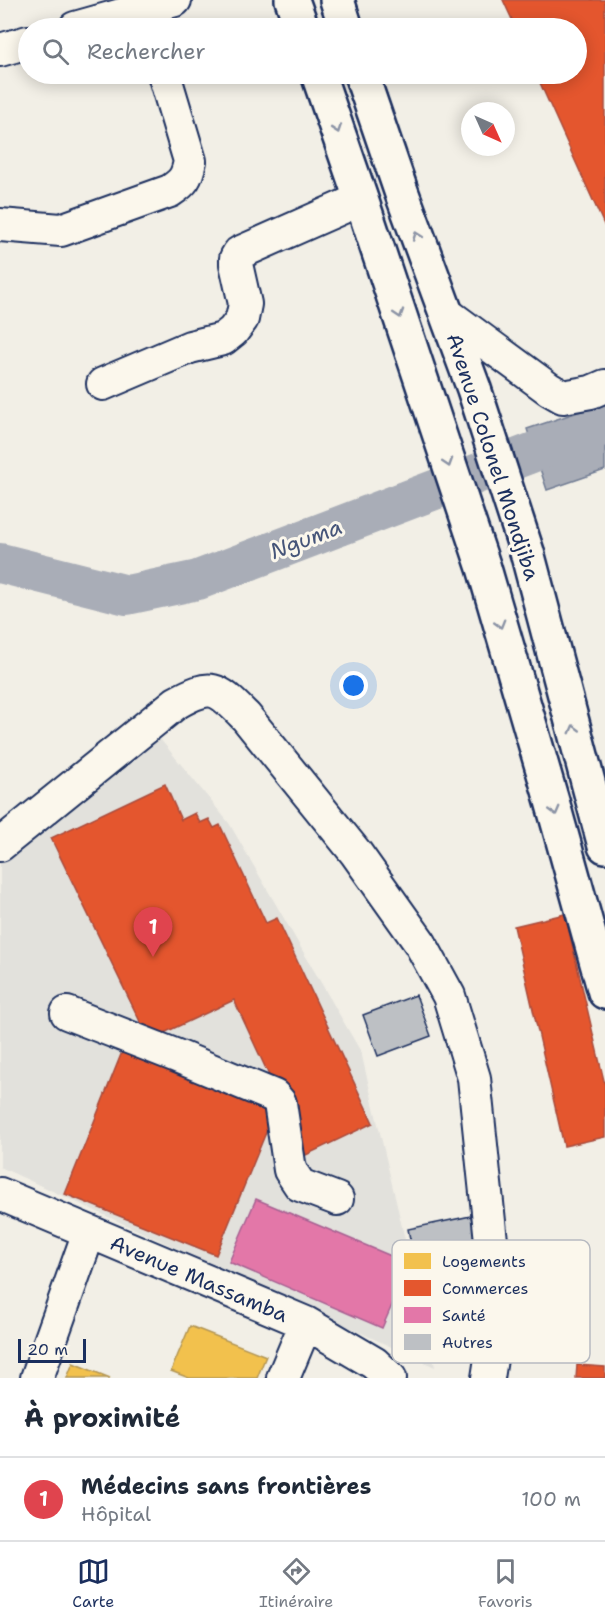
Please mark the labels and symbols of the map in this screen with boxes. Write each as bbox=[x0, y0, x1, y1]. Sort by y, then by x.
north arrow bbox=[461, 102, 515, 156]
one-way arrow bbox=[329, 123, 342, 134]
one-way arrow bbox=[412, 231, 425, 241]
one-way arrow bbox=[392, 308, 404, 319]
street label: Avenue Colonel Mondjiba bbox=[440, 330, 546, 584]
one-way arrow bbox=[441, 457, 454, 467]
water label: Nguma bbox=[266, 512, 346, 566]
one-way arrow bbox=[493, 618, 505, 629]
your location bbox=[339, 671, 368, 700]
one-way arrow bbox=[569, 724, 581, 734]
one-way arrow bbox=[548, 806, 560, 816]
pin: 1 bbox=[134, 908, 172, 957]
street label: Avenue Massamba bbox=[106, 1229, 292, 1329]
legend bbox=[392, 1240, 590, 1363]
text: Logements bbox=[442, 1251, 526, 1272]
text: Commerces bbox=[442, 1278, 529, 1299]
text: Santé bbox=[442, 1305, 486, 1326]
text: Autres bbox=[442, 1332, 493, 1353]
scale bar bbox=[18, 1336, 86, 1364]

